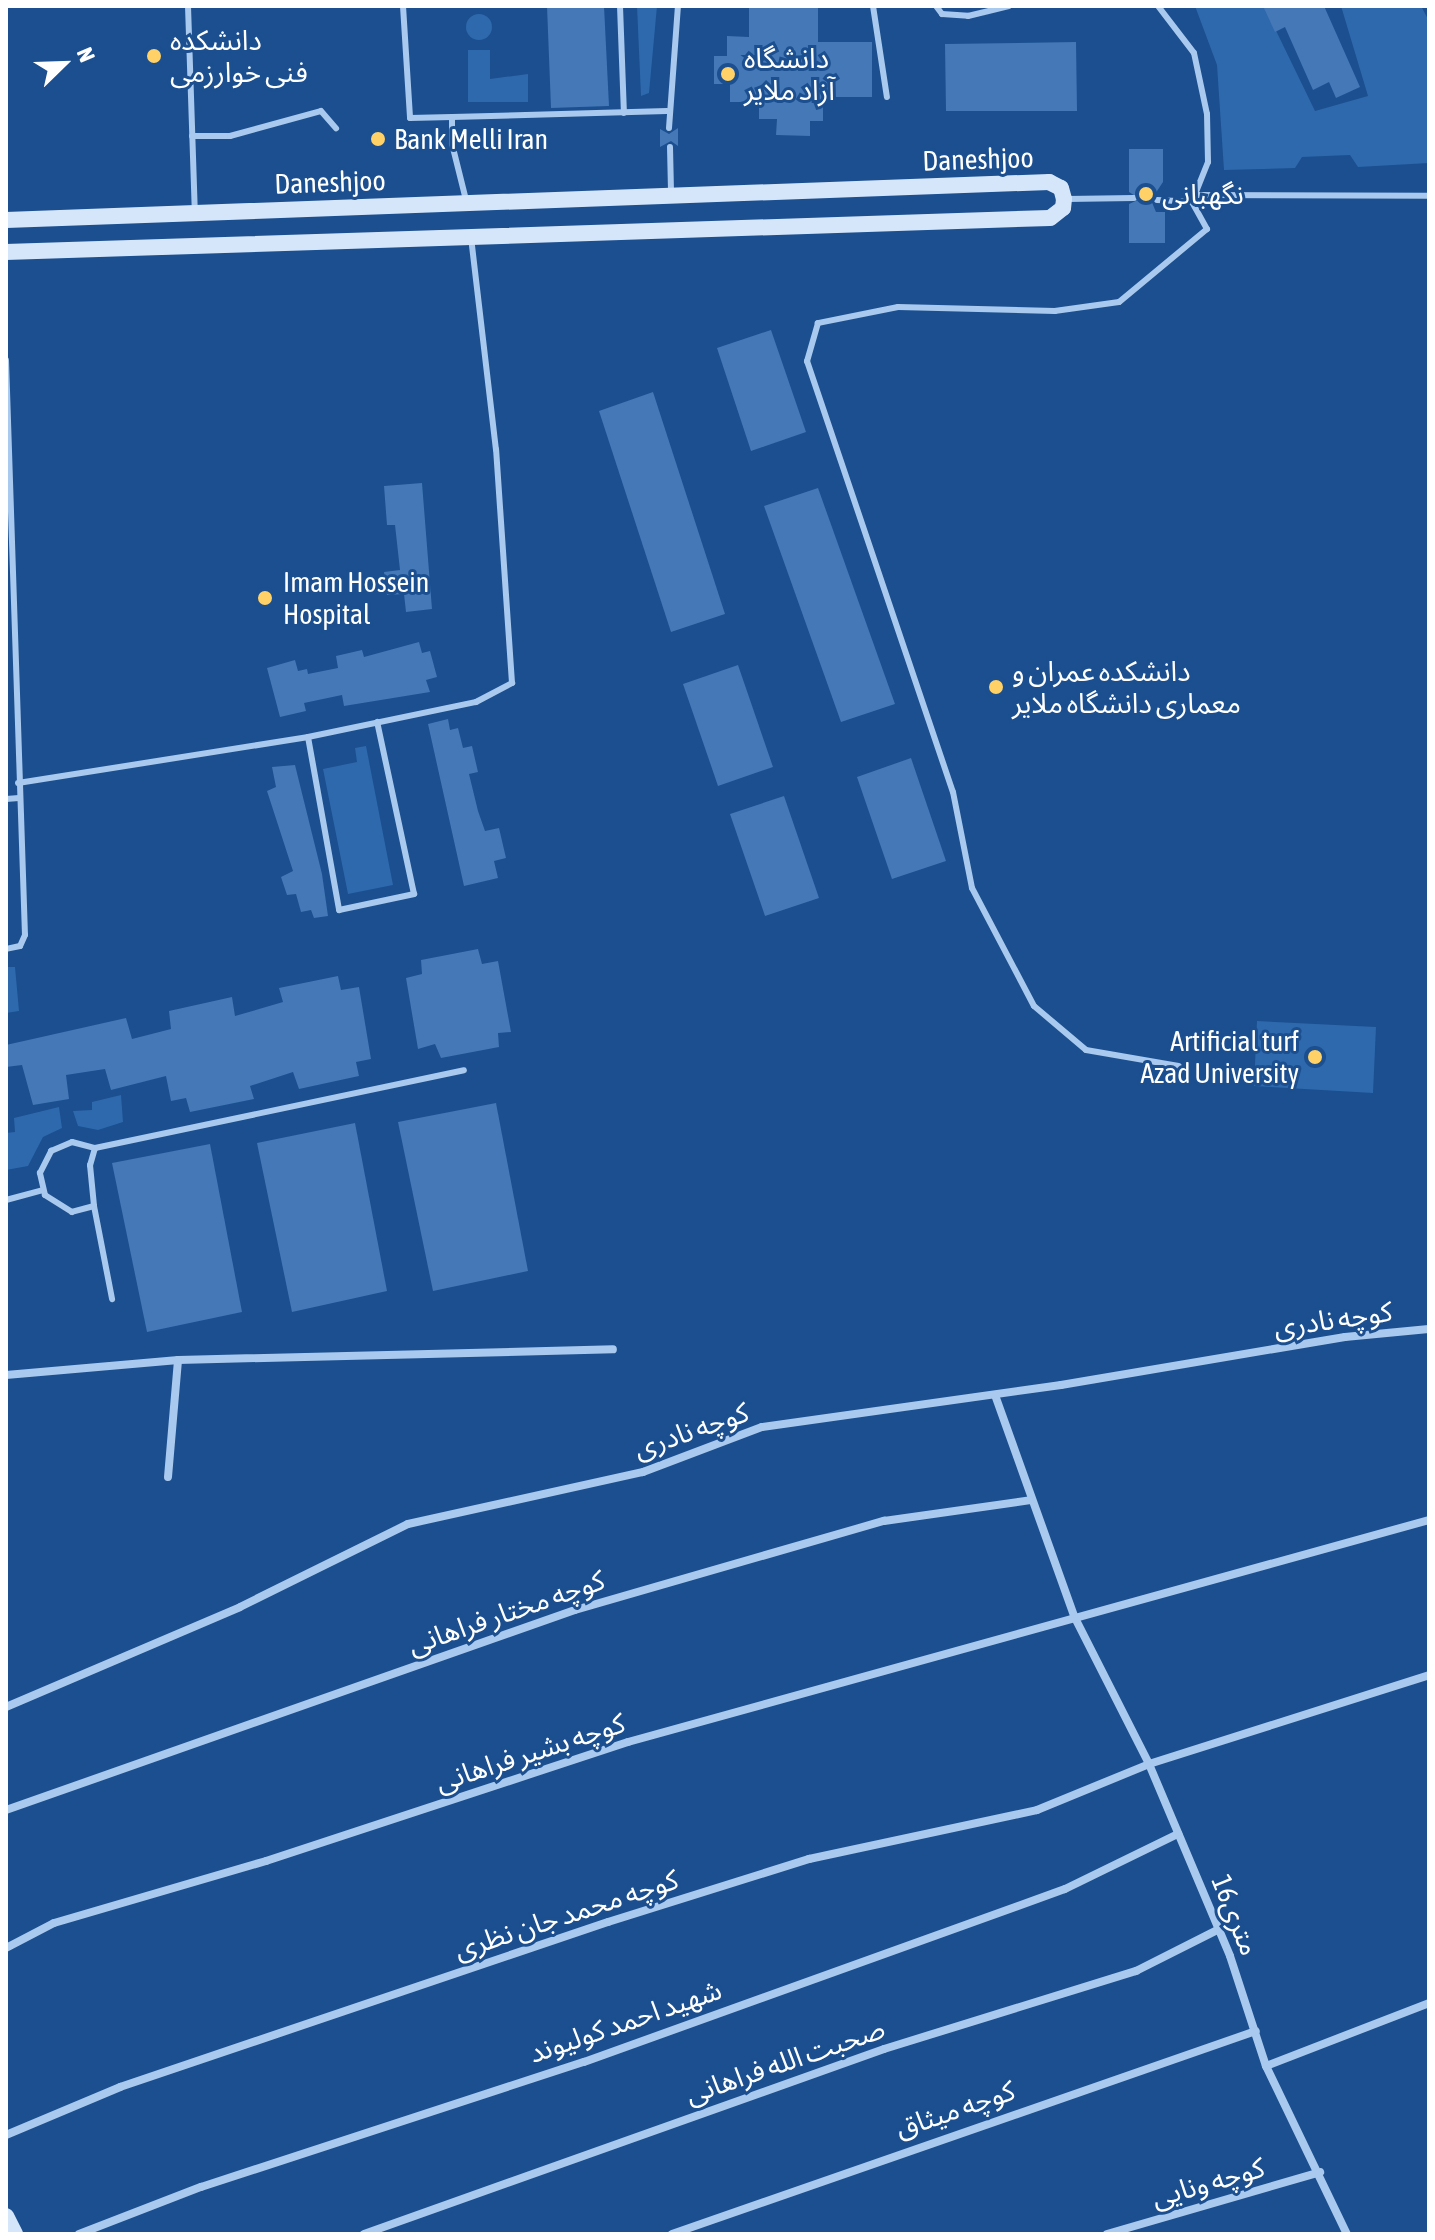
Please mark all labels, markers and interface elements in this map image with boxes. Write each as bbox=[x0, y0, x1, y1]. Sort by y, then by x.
place label: دانشکده فنی خوارزمی bbox=[170, 23, 308, 89]
north arrow bbox=[24, 24, 104, 104]
place label: دانشگاه آزاد ملایر bbox=[744, 41, 835, 107]
text: N bbox=[72, 44, 101, 66]
marker: دانشکده فنی خوارزمی bbox=[145, 47, 163, 65]
marker: دانشگاه آزاد ملایر bbox=[719, 65, 737, 83]
place label: Bank Melli Iran bbox=[394, 122, 548, 156]
marker: Bank Melli Iran bbox=[369, 130, 387, 148]
street label: Daneshjoo bbox=[922, 140, 1034, 178]
street label: Daneshjoo bbox=[274, 163, 386, 201]
place label: نگهبانی bbox=[1162, 177, 1244, 211]
marker: نگهبانی bbox=[1137, 185, 1155, 203]
place label: Imam Hossein Hospital bbox=[283, 565, 429, 631]
marker: Imam Hossein Hospital bbox=[254, 587, 276, 609]
place label: دانشکده عمران و معماری دانشگاه ملایر bbox=[1012, 654, 1241, 720]
marker: دانشکده عمران و معماری دانشگاه ملایر bbox=[987, 678, 1005, 696]
place label: Artificial turf Azad University bbox=[1140, 1024, 1299, 1090]
marker: Artificial turf Azad University bbox=[1306, 1048, 1324, 1066]
street label: کوچه نادری bbox=[1272, 1294, 1394, 1344]
street label: کوچه نادری bbox=[629, 1395, 753, 1465]
street label: کوچه مختار فراهانی bbox=[403, 1563, 609, 1661]
street label: کوچه بشیر فراهانی bbox=[431, 1706, 629, 1798]
street label: کوچه محمد جان نظری bbox=[450, 1862, 682, 1966]
street label: 16متری bbox=[1205, 1870, 1267, 1960]
street label: شهید احمد کولیوند bbox=[524, 1972, 726, 2070]
street label: صحبت الله فراهانی bbox=[681, 2011, 889, 2111]
street label: کوچه میثاق bbox=[891, 2073, 1019, 2145]
street label: کوچه ونایی bbox=[1148, 2150, 1268, 2214]

